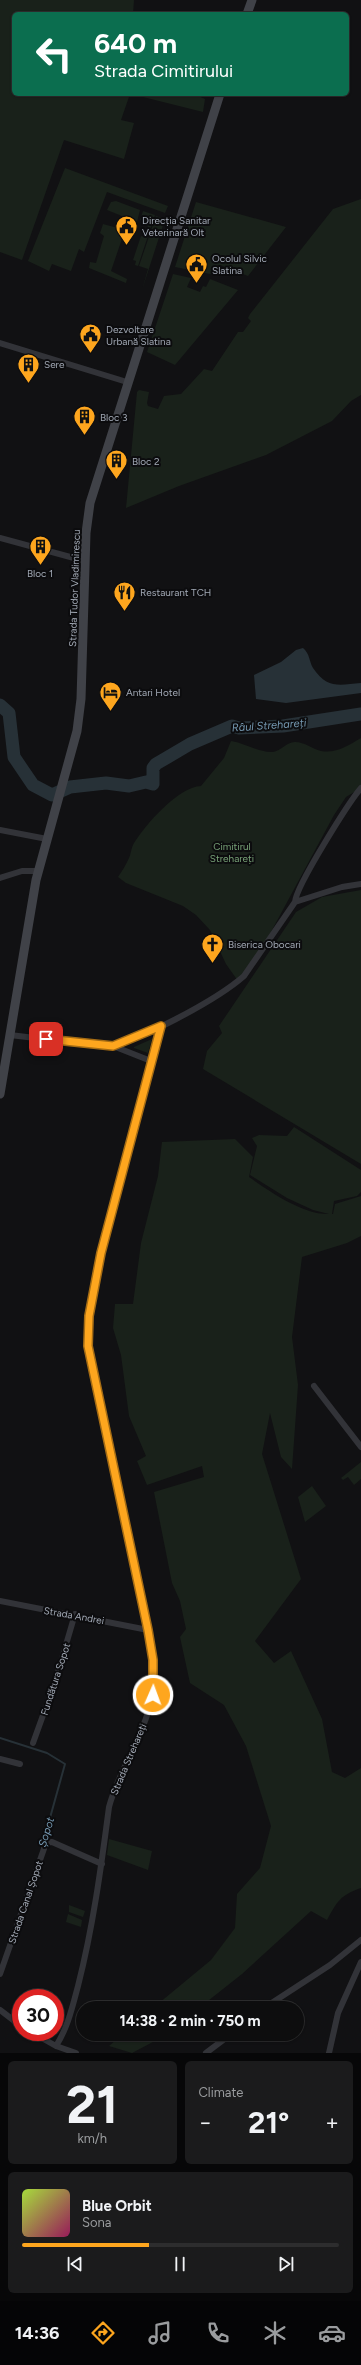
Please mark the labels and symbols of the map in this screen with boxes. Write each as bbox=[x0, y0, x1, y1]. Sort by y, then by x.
public building icon: Direcția Sanitar Veterinară Olt bbox=[114, 213, 140, 246]
place label: Direcția Sanitar Veterinară Olt bbox=[142, 214, 211, 239]
public building icon: Ocolul Silvic Slatina bbox=[184, 251, 210, 284]
place label: Ocolul Silvic Slatina bbox=[212, 252, 268, 277]
public building icon: Dezvoltare Urbană Slatina bbox=[78, 322, 104, 355]
place label: Dezvoltare Urbană Slatina bbox=[106, 323, 171, 348]
building icon: Sere bbox=[16, 351, 42, 384]
place label: Sere bbox=[44, 358, 65, 371]
building icon: Bloc 3 bbox=[72, 404, 98, 437]
place label: Bloc 3 bbox=[100, 411, 127, 424]
building icon: Bloc 2 bbox=[104, 448, 130, 481]
place label: Bloc 2 bbox=[132, 455, 160, 468]
street label: Strada Tudor Vladimirescu bbox=[66, 529, 83, 647]
building icon: Bloc 1 bbox=[27, 534, 53, 567]
place label: Bloc 1 bbox=[27, 567, 53, 580]
restaurant icon: Restaurant TCH bbox=[112, 579, 138, 612]
place label: Restaurant TCH bbox=[140, 586, 211, 599]
hotel icon: Antari Hotel bbox=[97, 679, 123, 712]
place label: Antari Hotel bbox=[126, 686, 180, 699]
water label: Râul Strehareți bbox=[231, 716, 307, 735]
park label: Cimitirul Strehareți bbox=[210, 840, 254, 865]
church icon: Biserica Obocari bbox=[199, 931, 225, 964]
place label: Biserica Obocari bbox=[228, 938, 301, 951]
pin bbox=[29, 1022, 63, 1056]
street label: Strada Andrei bbox=[43, 1604, 105, 1627]
street label: Fundătura Sopot bbox=[38, 1641, 73, 1717]
position arrow bbox=[132, 1674, 174, 1716]
street label: Strada Strehareți bbox=[108, 1722, 149, 1797]
water label: Șopot bbox=[36, 1815, 57, 1849]
street label: Strada Canal Șopot bbox=[5, 1859, 46, 1945]
speed limit sign: 30 bbox=[12, 1989, 64, 2041]

